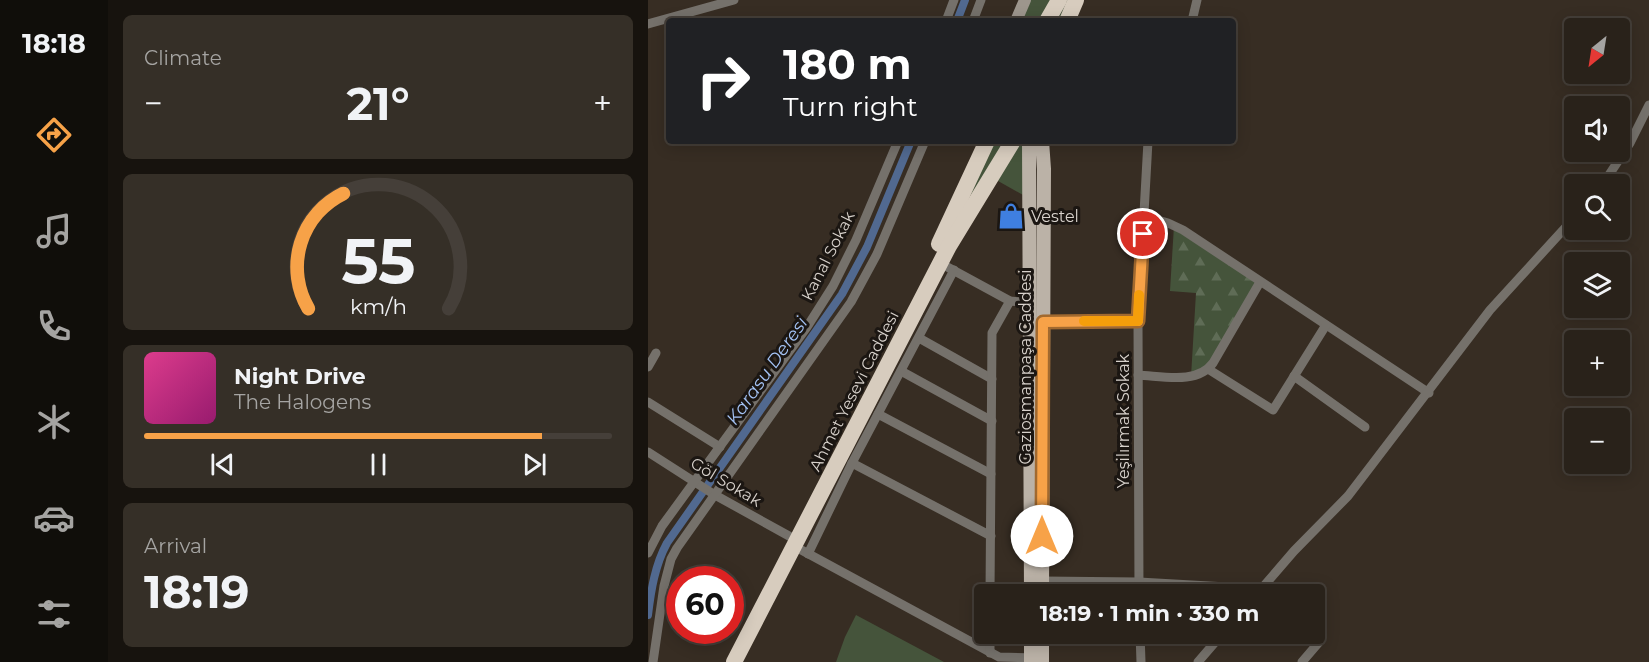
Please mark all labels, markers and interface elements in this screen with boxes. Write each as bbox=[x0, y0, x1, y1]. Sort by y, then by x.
north arrow bbox=[1564, 18, 1630, 84]
map controls bbox=[1564, 18, 1630, 474]
text: 18:18 bbox=[22, 27, 86, 60]
text: 180 m bbox=[783, 38, 912, 90]
icon: right bbox=[684, 42, 762, 120]
text: Climate bbox=[144, 46, 222, 70]
text: 21° bbox=[346, 76, 410, 131]
text: − bbox=[144, 83, 163, 123]
text: + bbox=[593, 83, 612, 123]
text: Turn right bbox=[783, 90, 918, 123]
button: sound bbox=[1564, 96, 1630, 162]
icon: directions bbox=[33, 114, 75, 156]
button: search bbox=[1564, 174, 1630, 240]
shop icon: Vestel bbox=[996, 201, 1026, 231]
place label: Vestel bbox=[1031, 207, 1079, 226]
street label: Kanal Sokak bbox=[797, 208, 859, 304]
pin bbox=[1117, 208, 1168, 259]
icon: music bbox=[33, 210, 75, 252]
icon: arrive bbox=[1126, 217, 1159, 250]
text: 55 bbox=[341, 223, 415, 299]
button: layers bbox=[1564, 252, 1630, 318]
street label: Gaziosmanpaşa Caddesi bbox=[1016, 269, 1035, 465]
text: km/h bbox=[349, 293, 407, 319]
icon: phone bbox=[33, 305, 75, 347]
street label: Ahmet Yesevi Caddesi bbox=[805, 308, 903, 474]
water label: Karasu Deresi bbox=[722, 313, 812, 429]
button: + bbox=[1564, 330, 1630, 396]
street label: Yeşilırmak Sokak bbox=[1114, 353, 1133, 488]
text: Night Drive bbox=[234, 363, 366, 390]
text: The Halogens bbox=[234, 390, 371, 414]
icon: climate bbox=[33, 401, 75, 443]
button: − bbox=[1564, 408, 1630, 474]
icon: previous bbox=[206, 448, 239, 481]
icon: pause bbox=[362, 448, 395, 481]
icon: next bbox=[518, 448, 551, 481]
street label: Göl Sokak bbox=[687, 453, 765, 511]
icon: car bbox=[33, 497, 75, 539]
position arrow bbox=[1010, 504, 1074, 568]
text: Arrival bbox=[144, 534, 207, 558]
text: 18:19 bbox=[144, 564, 249, 619]
speed limit sign: 60 bbox=[666, 566, 744, 644]
icon: filters bbox=[33, 593, 75, 635]
text: 18:19 · 1 min · 330 m bbox=[1040, 600, 1259, 627]

